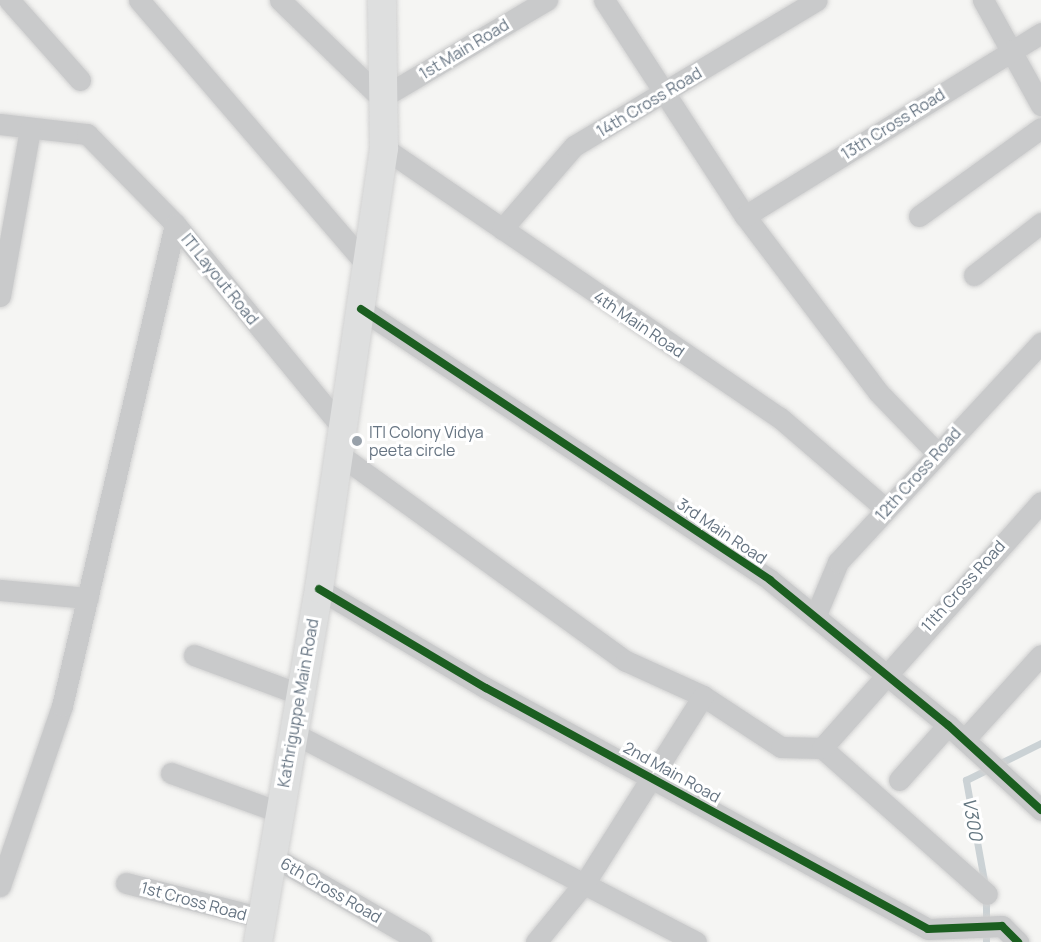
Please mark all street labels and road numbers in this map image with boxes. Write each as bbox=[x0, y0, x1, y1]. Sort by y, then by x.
street label: 1st Main Road bbox=[416, 15, 512, 83]
street label: 14th Cross Road bbox=[593, 63, 705, 141]
street label: 13th Cross Road bbox=[838, 84, 948, 164]
street label: ITI Layout Road bbox=[177, 230, 263, 328]
street label: 4th Main Road bbox=[590, 287, 688, 361]
street label: 12th Cross Road bbox=[871, 423, 965, 525]
street label: 3rd Main Road bbox=[674, 494, 770, 568]
street label: 11th Cross Road bbox=[917, 536, 1009, 636]
street label: Kathriguppe Main Road bbox=[274, 617, 322, 789]
street label: 2nd Main Road bbox=[620, 737, 724, 807]
street label: 6th Cross Road bbox=[277, 853, 385, 927]
street label: 1st Cross Road bbox=[139, 878, 249, 924]

